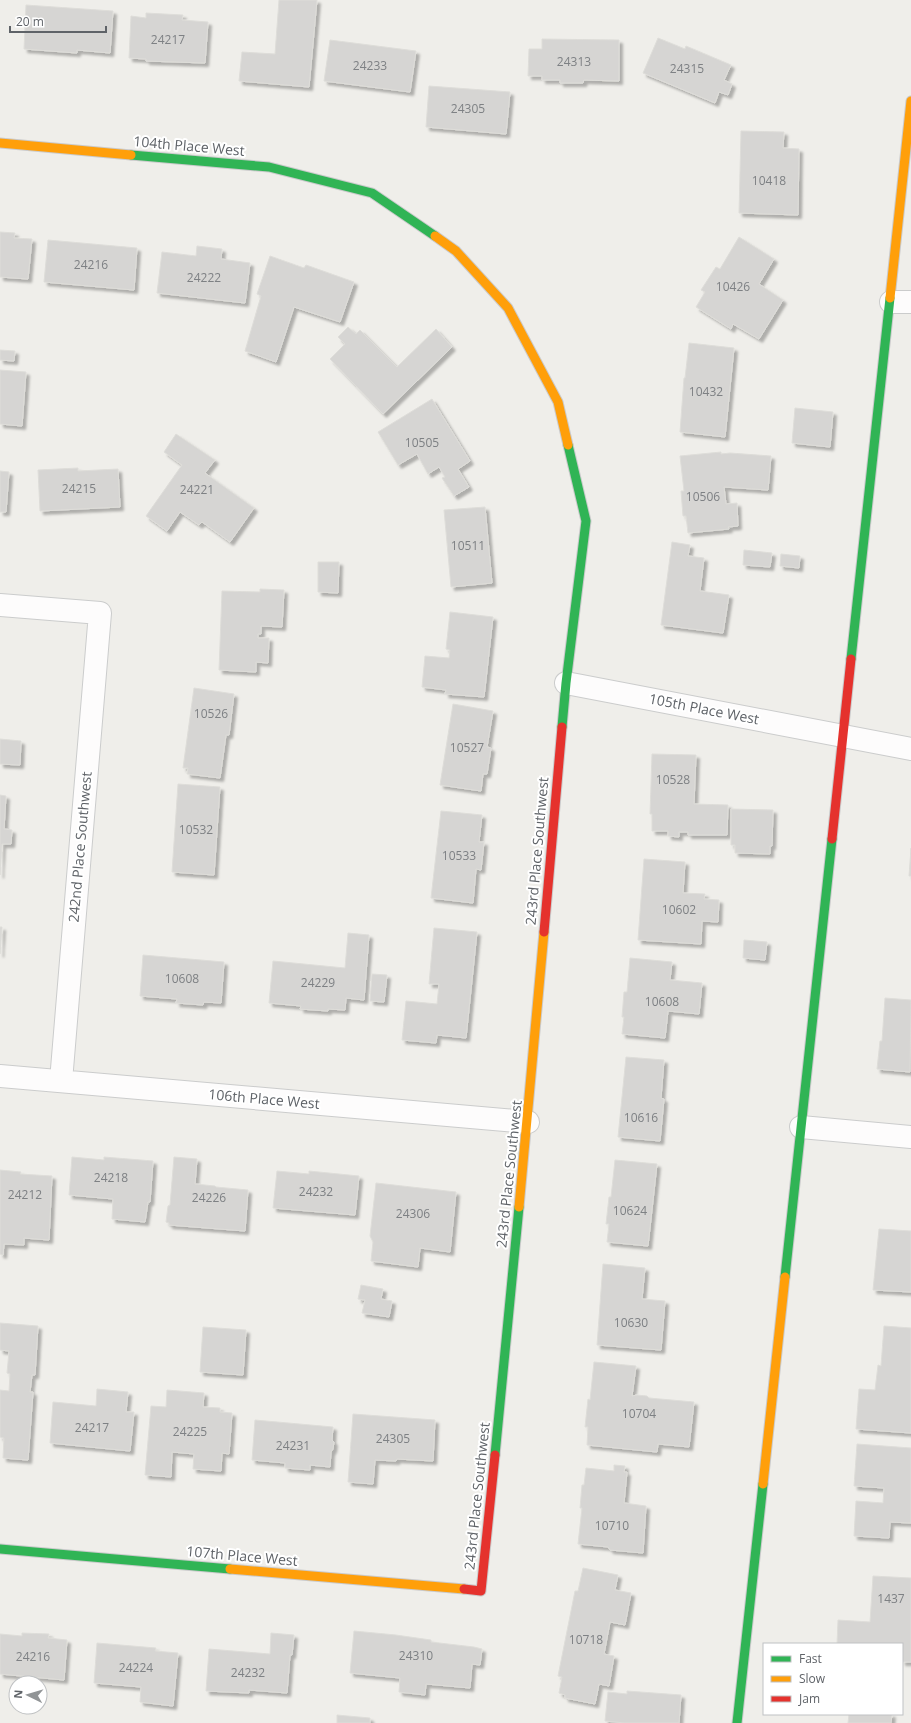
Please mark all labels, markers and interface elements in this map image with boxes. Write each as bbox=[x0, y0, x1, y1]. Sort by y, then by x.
scale bar bbox=[10, 8, 106, 34]
text: 20 m bbox=[16, 13, 44, 30]
house number: 24217 bbox=[151, 31, 185, 48]
house number: 24313 bbox=[557, 53, 591, 70]
house number: 24233 bbox=[353, 57, 387, 74]
house number: 24315 bbox=[670, 60, 704, 77]
house number: 24305 bbox=[451, 100, 485, 117]
street label: 104th Place West bbox=[133, 131, 245, 160]
house number: 10418 bbox=[752, 172, 786, 189]
house number: 24216 bbox=[74, 256, 108, 273]
house number: 24222 bbox=[187, 269, 221, 286]
house number: 10426 bbox=[716, 278, 750, 295]
house number: 10432 bbox=[689, 383, 723, 400]
house number: 10505 bbox=[405, 434, 439, 451]
house number: 24215 bbox=[62, 480, 96, 497]
house number: 24221 bbox=[180, 481, 214, 498]
house number: 10506 bbox=[686, 488, 720, 505]
house number: 10511 bbox=[451, 537, 485, 554]
street label: 105th Place West bbox=[647, 689, 761, 728]
house number: 10526 bbox=[194, 705, 228, 722]
house number: 10527 bbox=[450, 739, 484, 756]
street label: 242nd Place Southwest bbox=[63, 771, 96, 923]
house number: 10528 bbox=[656, 771, 690, 788]
street label: 243rd Place Southwest bbox=[521, 776, 552, 926]
house number: 10532 bbox=[179, 821, 213, 838]
house number: 10533 bbox=[442, 847, 476, 864]
house number: 10602 bbox=[662, 901, 696, 918]
house number: 10608 bbox=[165, 970, 199, 987]
house number: 24229 bbox=[301, 974, 335, 991]
house number: 10608 bbox=[645, 993, 679, 1010]
street label: 106th Place West bbox=[208, 1084, 320, 1113]
street label: 243rd Place Southwest bbox=[491, 1099, 526, 1249]
house number: 10616 bbox=[624, 1109, 658, 1126]
house number: 24218 bbox=[94, 1169, 128, 1186]
house number: 24232 bbox=[299, 1183, 333, 1200]
house number: 24212 bbox=[8, 1186, 42, 1203]
house number: 24226 bbox=[192, 1189, 226, 1206]
house number: 10624 bbox=[613, 1202, 647, 1219]
house number: 24306 bbox=[396, 1205, 430, 1222]
house number: 10630 bbox=[614, 1314, 648, 1331]
house number: 10704 bbox=[622, 1405, 656, 1422]
house number: 24217 bbox=[75, 1419, 109, 1436]
street label: 243rd Place Southwest bbox=[459, 1421, 494, 1571]
house number: 24225 bbox=[173, 1423, 207, 1440]
house number: 24305 bbox=[376, 1430, 410, 1447]
house number: 24231 bbox=[276, 1437, 310, 1454]
house number: 10710 bbox=[595, 1517, 629, 1534]
street label: 107th Place West bbox=[186, 1541, 298, 1570]
house number: 1437 bbox=[877, 1590, 905, 1607]
house number: 10718 bbox=[569, 1631, 603, 1648]
legend bbox=[763, 1643, 903, 1715]
house number: 24310 bbox=[399, 1647, 433, 1664]
house number: 24216 bbox=[16, 1648, 50, 1665]
text: Fast bbox=[799, 1650, 822, 1667]
house number: 24224 bbox=[119, 1659, 153, 1676]
house number: 24232 bbox=[231, 1664, 265, 1681]
text: Slow bbox=[799, 1670, 826, 1687]
north arrow bbox=[8, 1675, 48, 1715]
text: N bbox=[10, 1689, 25, 1699]
text: Jam bbox=[798, 1690, 820, 1707]

